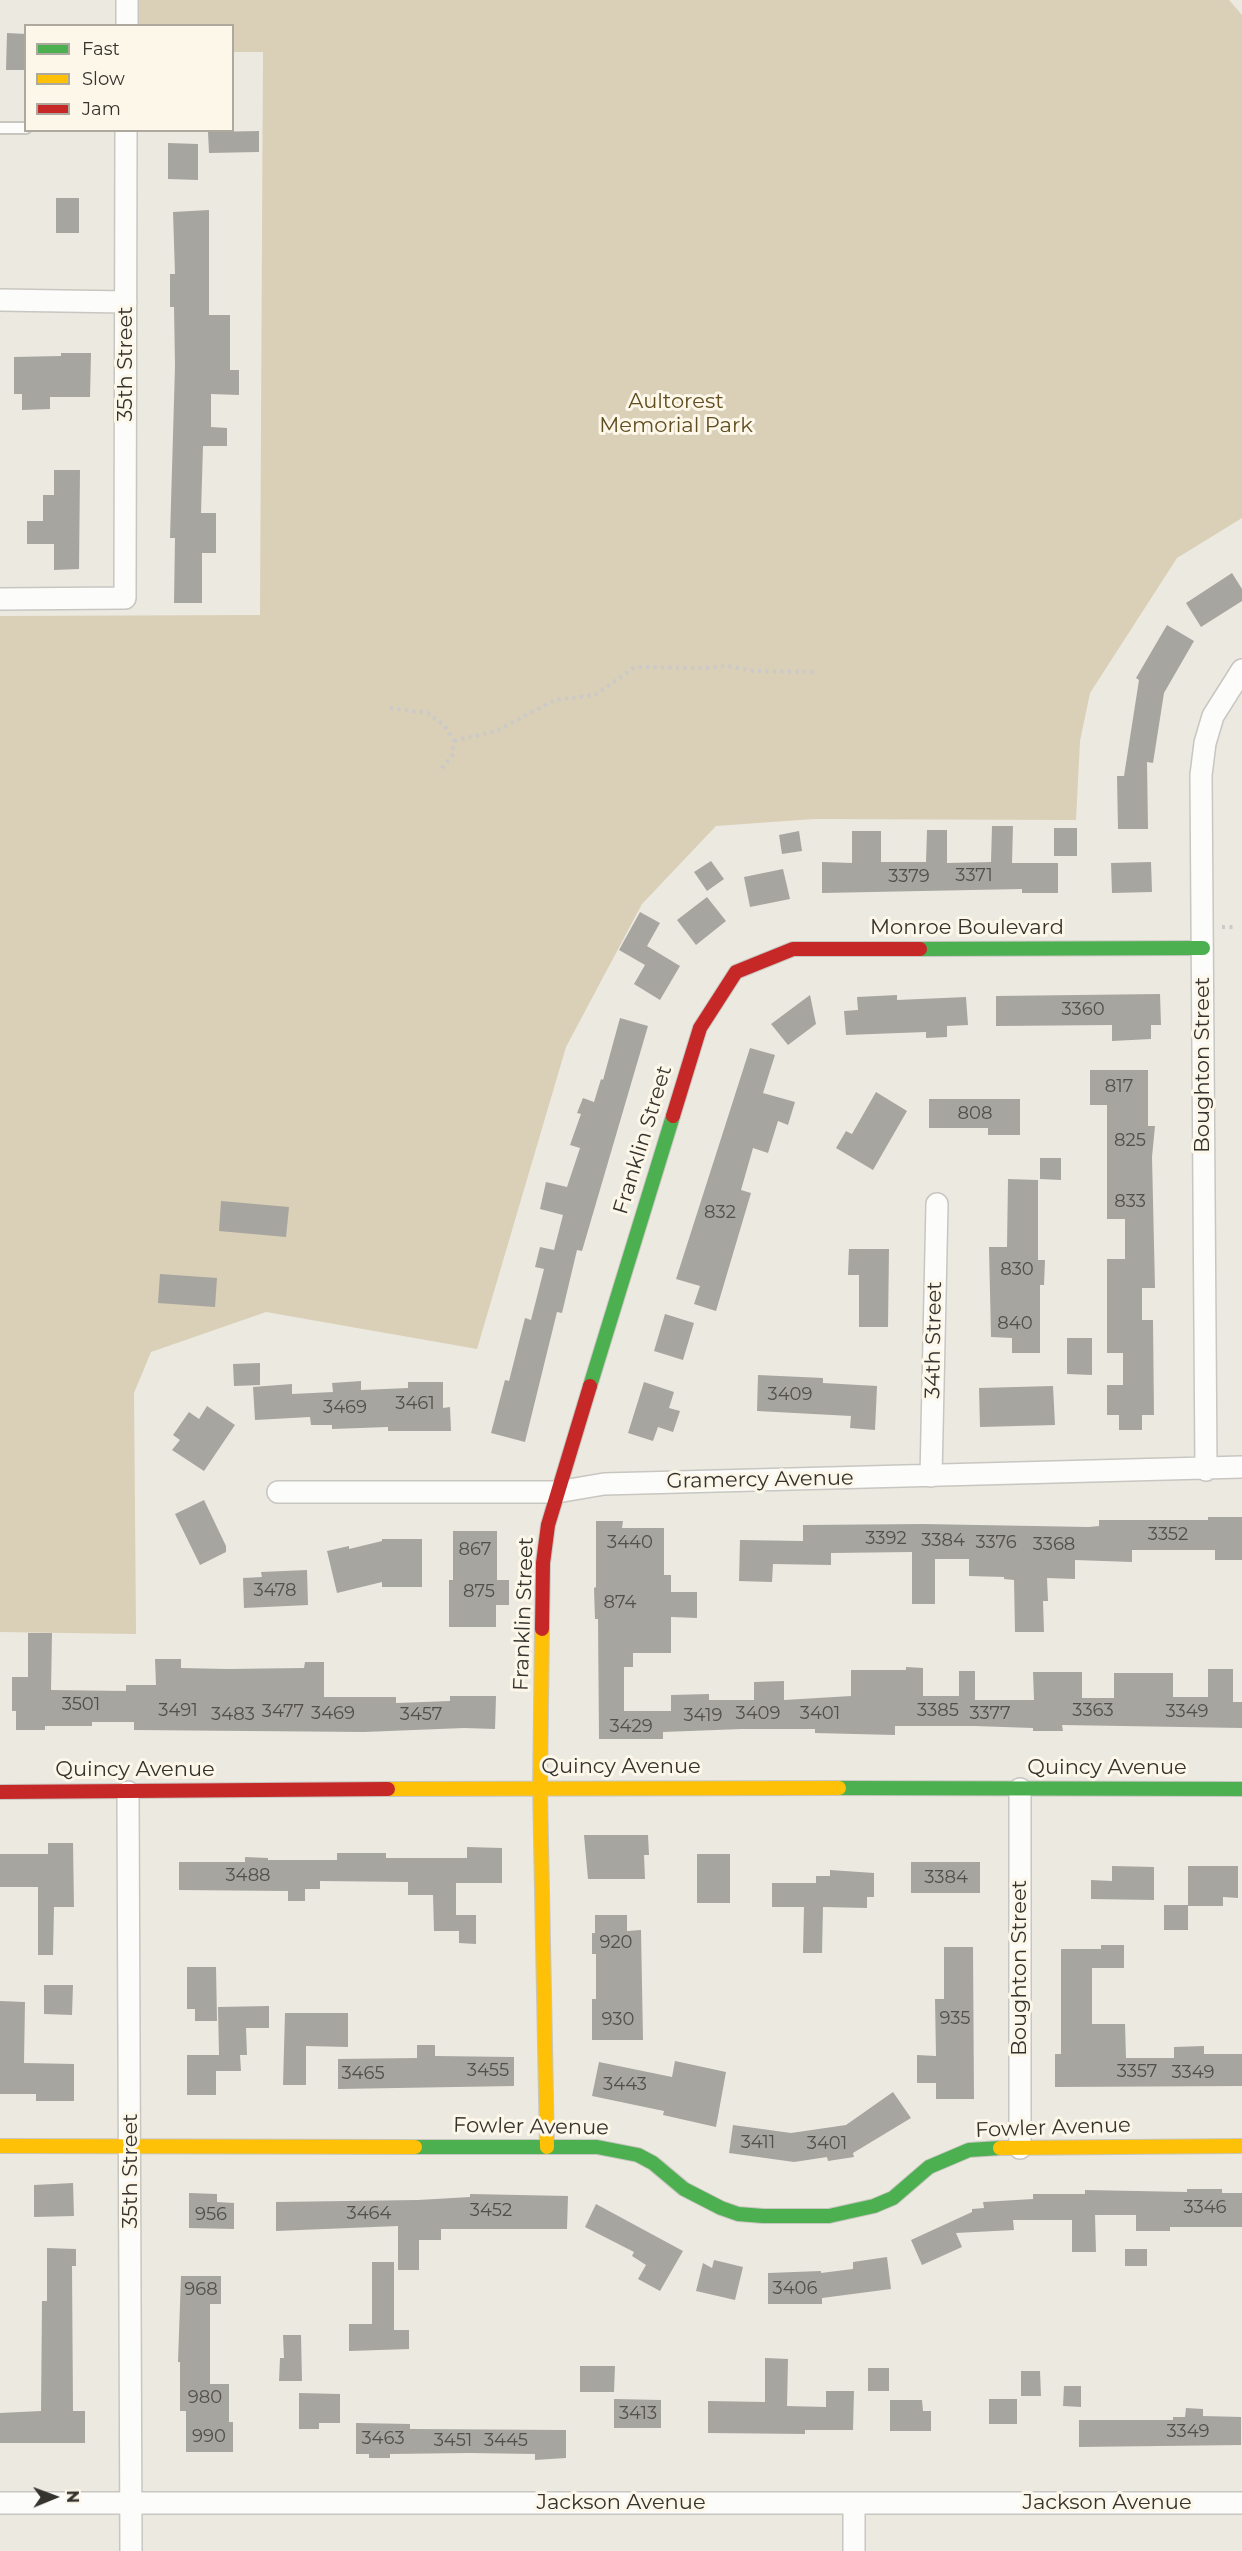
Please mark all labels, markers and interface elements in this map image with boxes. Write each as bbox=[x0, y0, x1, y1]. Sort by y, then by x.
legend bbox=[24, 24, 234, 132]
text: Fast bbox=[82, 38, 120, 60]
text: Slow bbox=[82, 68, 125, 90]
text: Jam bbox=[82, 98, 121, 120]
street label: 35th Street bbox=[113, 306, 139, 422]
park label: Aultorest Memorial Park bbox=[599, 389, 753, 439]
house number: 3371 bbox=[955, 865, 993, 887]
house number: 3379 bbox=[888, 866, 930, 888]
street label: Monroe Boulevard bbox=[870, 915, 1064, 941]
street label: Boughton Street bbox=[1190, 977, 1216, 1153]
house number: 3360 bbox=[1061, 999, 1105, 1021]
street label: Franklin Street bbox=[608, 1063, 678, 1217]
house number: 817 bbox=[1105, 1076, 1133, 1098]
house number: 808 bbox=[958, 1103, 992, 1125]
house number: 825 bbox=[1114, 1130, 1146, 1152]
house number: 833 bbox=[1114, 1191, 1146, 1213]
house number: 832 bbox=[704, 1202, 736, 1224]
house number: 830 bbox=[1000, 1259, 1034, 1281]
street label: 34th Street bbox=[920, 1281, 948, 1399]
house number: 840 bbox=[997, 1313, 1033, 1335]
house number: 3409 bbox=[768, 1384, 812, 1406]
house number: 3461 bbox=[395, 1393, 435, 1415]
house number: 3469 bbox=[323, 1397, 367, 1419]
street label: Gramercy Avenue bbox=[666, 1466, 854, 1494]
house number: 3352 bbox=[1148, 1524, 1188, 1546]
house number: 3392 bbox=[865, 1528, 907, 1550]
house number: 3384 bbox=[921, 1530, 965, 1552]
house number: 3440 bbox=[607, 1532, 653, 1554]
house number: 3376 bbox=[975, 1532, 1017, 1554]
house number: 3368 bbox=[1033, 1534, 1075, 1556]
street label: Franklin Street bbox=[509, 1536, 539, 1692]
house number: 867 bbox=[459, 1539, 491, 1561]
house number: 3478 bbox=[254, 1580, 296, 1602]
house number: 875 bbox=[463, 1581, 495, 1603]
house number: 874 bbox=[604, 1592, 636, 1614]
house number: 3501 bbox=[62, 1694, 100, 1716]
house number: 3491 bbox=[158, 1700, 198, 1722]
house number: 3385 bbox=[917, 1700, 959, 1722]
house number: 3363 bbox=[1072, 1700, 1114, 1722]
house number: 3477 bbox=[262, 1701, 304, 1723]
house number: 3349 bbox=[1166, 1701, 1208, 1723]
house number: 3469 bbox=[311, 1703, 355, 1725]
house number: 3409 bbox=[736, 1703, 780, 1725]
house number: 3401 bbox=[800, 1703, 840, 1725]
house number: 3377 bbox=[969, 1703, 1011, 1725]
house number: 3483 bbox=[211, 1704, 255, 1726]
house number: 3457 bbox=[400, 1704, 442, 1726]
house number: 3419 bbox=[683, 1705, 723, 1727]
house number: 3429 bbox=[609, 1716, 653, 1738]
street label: Quincy Avenue bbox=[541, 1754, 701, 1780]
street label: Quincy Avenue bbox=[1027, 1755, 1187, 1781]
street label: Quincy Avenue bbox=[55, 1757, 215, 1783]
house number: 3488 bbox=[225, 1865, 271, 1887]
house number: 3384 bbox=[924, 1867, 968, 1889]
street label: Boughton Street bbox=[1007, 1880, 1033, 2056]
house number: 920 bbox=[599, 1932, 633, 1954]
house number: 935 bbox=[940, 2008, 970, 2030]
house number: 930 bbox=[602, 2009, 634, 2031]
house number: 3455 bbox=[467, 2060, 509, 2082]
house number: 3357 bbox=[1117, 2061, 1157, 2083]
house number: 3349 bbox=[1172, 2062, 1214, 2084]
house number: 3465 bbox=[341, 2063, 385, 2085]
house number: 3443 bbox=[603, 2074, 647, 2096]
street label: 35th Street bbox=[118, 2113, 144, 2229]
street label: Fowler Avenue bbox=[453, 2113, 609, 2141]
street label: Fowler Avenue bbox=[975, 2113, 1131, 2143]
house number: 3411 bbox=[741, 2132, 775, 2154]
house number: 3401 bbox=[807, 2133, 847, 2155]
house number: 3346 bbox=[1183, 2197, 1227, 2219]
house number: 3452 bbox=[470, 2200, 512, 2222]
house number: 3464 bbox=[347, 2203, 391, 2225]
house number: 956 bbox=[195, 2204, 227, 2226]
house number: 3406 bbox=[773, 2278, 817, 2300]
house number: 968 bbox=[184, 2279, 218, 2301]
house number: 980 bbox=[188, 2387, 222, 2409]
house number: 3413 bbox=[619, 2403, 657, 2425]
house number: 3349 bbox=[1167, 2421, 1209, 2443]
house number: 990 bbox=[192, 2426, 226, 2448]
house number: 3463 bbox=[361, 2428, 405, 2450]
house number: 3451 bbox=[434, 2430, 472, 2452]
house number: 3445 bbox=[484, 2430, 528, 2452]
north arrow bbox=[24, 2467, 84, 2527]
text: N bbox=[63, 2490, 82, 2503]
street label: Jackson Avenue bbox=[536, 2490, 706, 2516]
street label: Jackson Avenue bbox=[1022, 2490, 1192, 2516]

